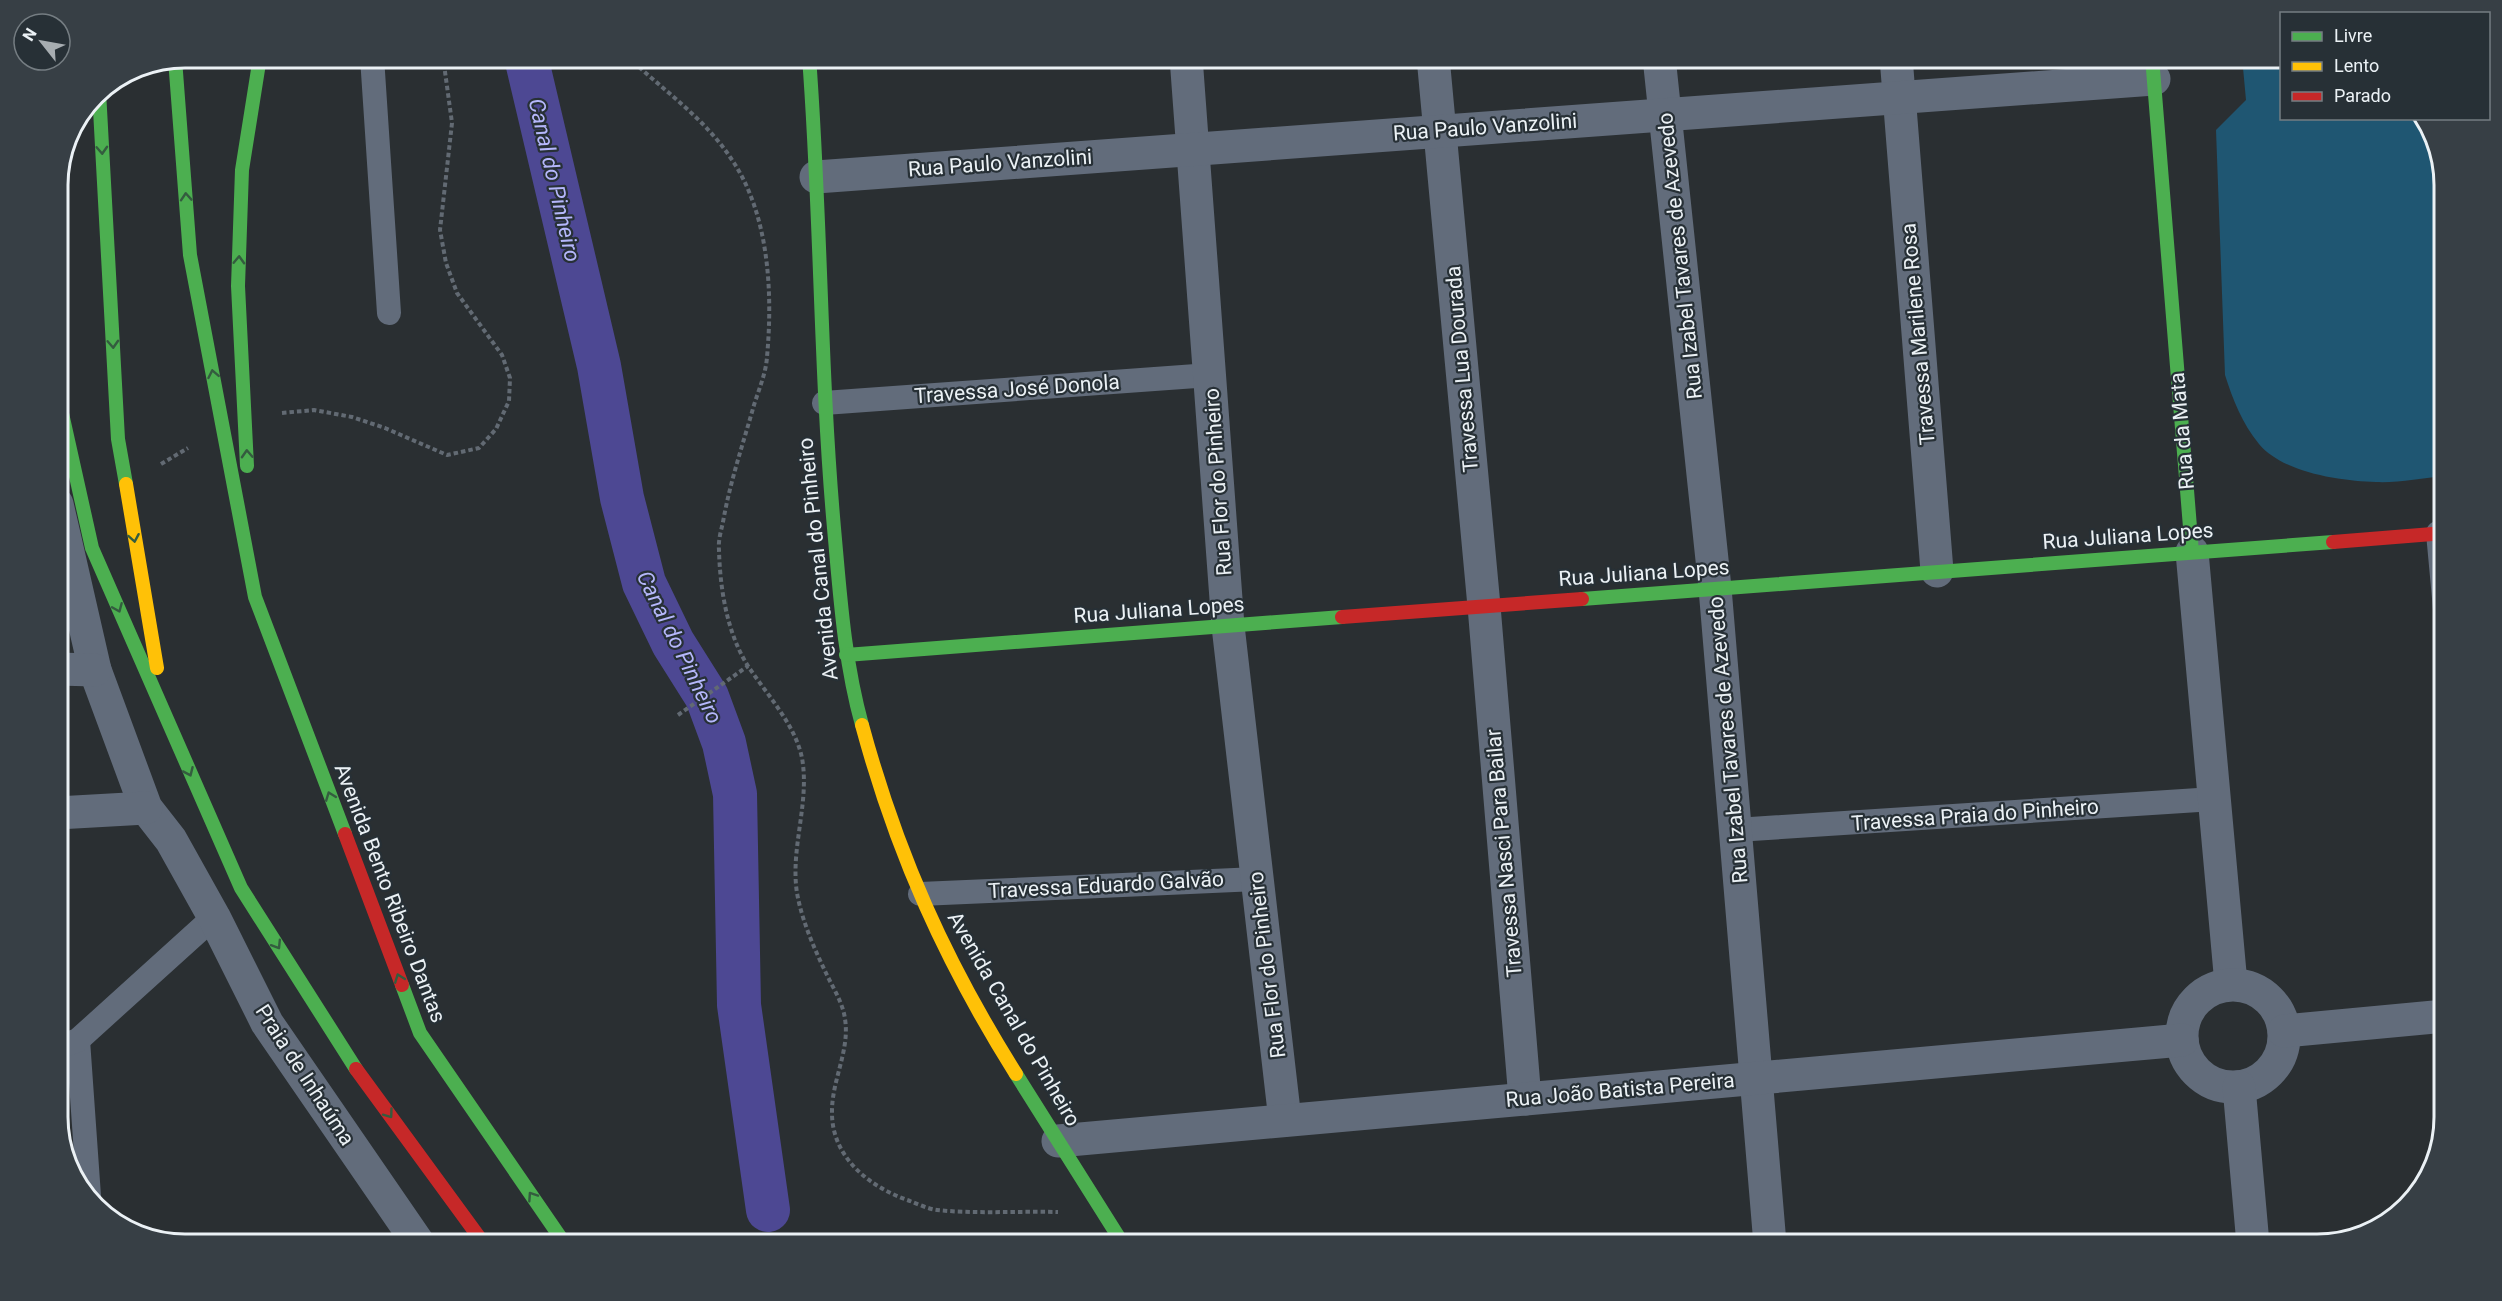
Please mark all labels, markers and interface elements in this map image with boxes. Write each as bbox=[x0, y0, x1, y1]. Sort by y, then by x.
north arrow bbox=[12, 12, 72, 72]
legend bbox=[2280, 12, 2490, 120]
text: N bbox=[19, 25, 41, 44]
text: Livre bbox=[2334, 25, 2372, 46]
text: Lento bbox=[2334, 55, 2379, 76]
text: Parado bbox=[2334, 85, 2391, 106]
water label: Canal do Pinheiro bbox=[524, 96, 585, 264]
street label: Rua Paulo Vanzolini bbox=[1392, 109, 1578, 145]
street label: Rua Izabel Tavares de Azevedo bbox=[1653, 112, 1707, 400]
one-way arrow bbox=[95, 145, 108, 154]
street label: Rua Paulo Vanzolini bbox=[907, 145, 1093, 181]
one-way arrow bbox=[180, 192, 193, 201]
street label: Travessa Marilene Rosa bbox=[1896, 222, 1940, 446]
one-way arrow bbox=[232, 255, 245, 264]
street label: Travessa Lua Dourada bbox=[1441, 265, 1483, 473]
one-way arrow bbox=[106, 340, 119, 349]
one-way arrow bbox=[207, 369, 220, 379]
street label: Travessa José Donola bbox=[913, 370, 1121, 408]
street label: Rua da Mata bbox=[2165, 371, 2199, 491]
street label: Rua Flor do Pinheiro bbox=[1199, 387, 1237, 577]
street label: Avenida Canal do Pinheiro bbox=[793, 437, 843, 681]
one-way arrow bbox=[240, 450, 253, 459]
street label: Rua Juliana Lopes bbox=[2042, 518, 2214, 554]
one-way arrow bbox=[128, 533, 140, 542]
street label: Rua Juliana Lopes bbox=[1558, 555, 1730, 591]
water label: Canal do Pinheiro bbox=[632, 567, 727, 728]
street label: Rua Juliana Lopes bbox=[1073, 592, 1245, 628]
street label: Rua Izabel Tavares de Azevedo bbox=[1703, 595, 1753, 884]
one-way arrow bbox=[111, 602, 123, 613]
street label: Travessa Nasci Para Bailar bbox=[1481, 728, 1527, 978]
street label: Avenida Bento Ribeiro Dantas bbox=[329, 760, 451, 1026]
one-way arrow bbox=[182, 765, 194, 776]
one-way arrow bbox=[325, 791, 337, 802]
street label: Travessa Praia do Pinheiro bbox=[1850, 794, 2100, 836]
street label: Travessa Eduardo Galvão bbox=[988, 867, 1224, 903]
street label: Rua Flor do Pinheiro bbox=[1244, 870, 1290, 1060]
street label: Avenida Canal do Pinheiro bbox=[943, 907, 1085, 1131]
one-way arrow bbox=[270, 939, 282, 949]
one-way arrow bbox=[394, 973, 406, 984]
street label: Praia de Inhaúma bbox=[251, 1000, 359, 1150]
street label: Rua João Batista Pereira bbox=[1505, 1068, 1735, 1112]
one-way arrow bbox=[381, 1108, 392, 1119]
one-way arrow bbox=[528, 1192, 539, 1203]

